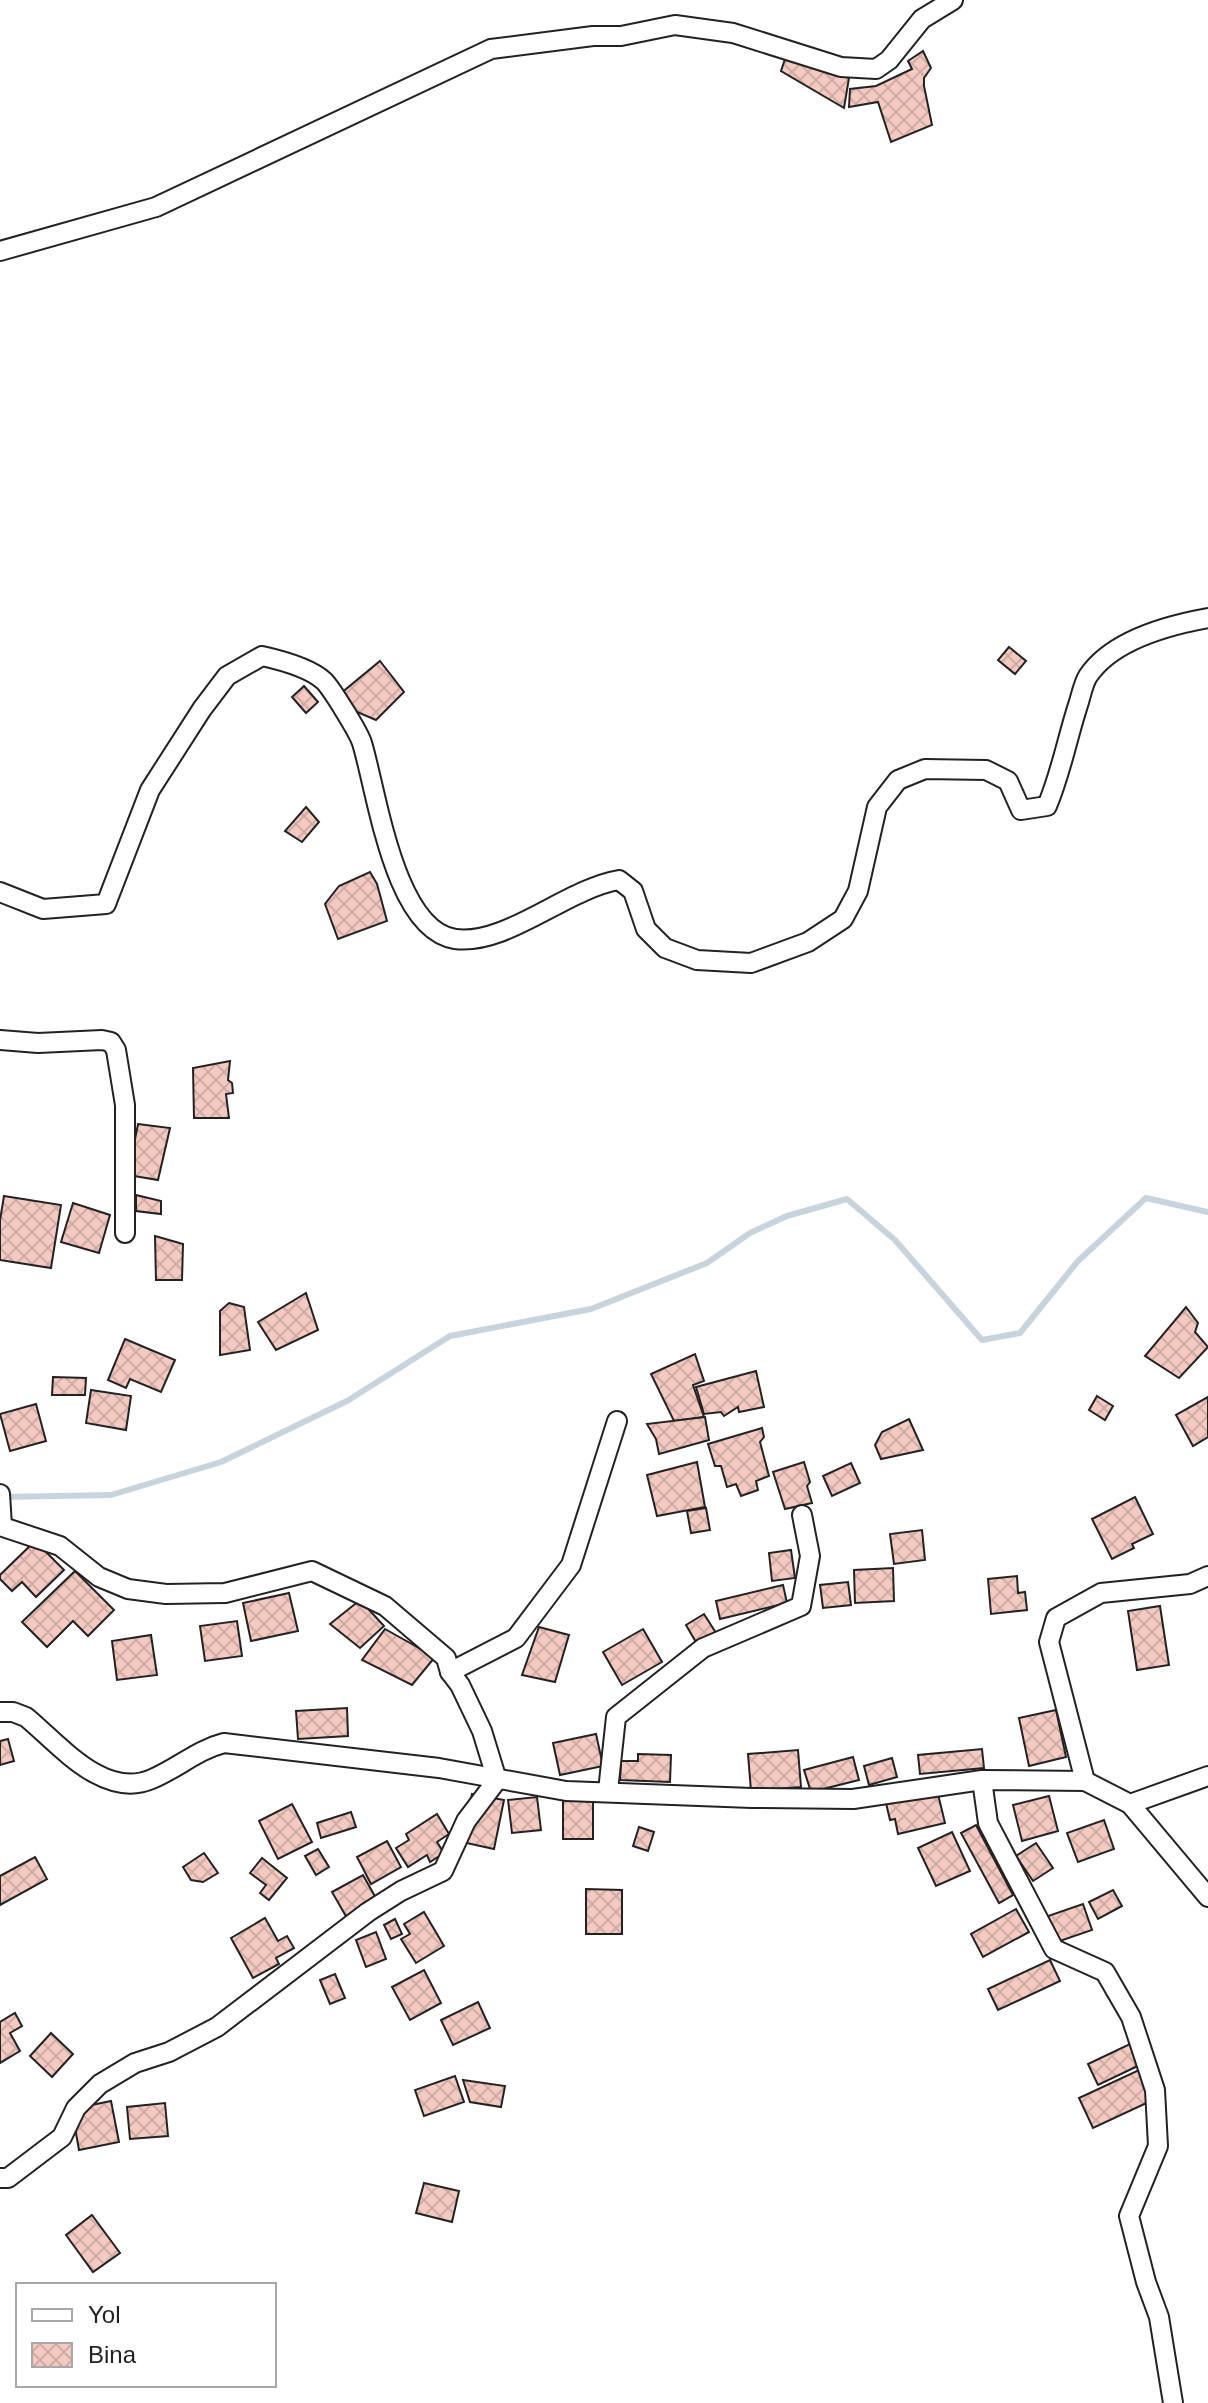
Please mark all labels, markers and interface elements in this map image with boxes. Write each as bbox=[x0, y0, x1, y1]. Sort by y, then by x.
legend bbox=[16, 2283, 276, 2387]
text: Yol bbox=[88, 2301, 120, 2328]
text: Bina bbox=[88, 2341, 137, 2368]

